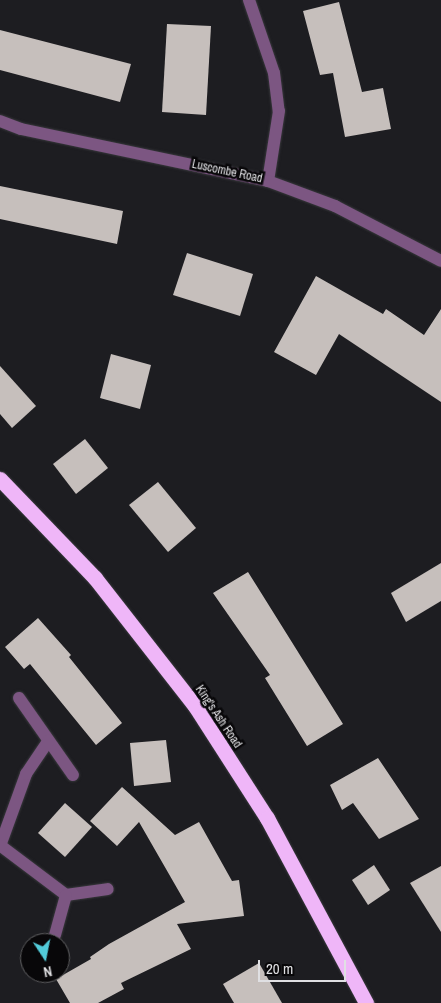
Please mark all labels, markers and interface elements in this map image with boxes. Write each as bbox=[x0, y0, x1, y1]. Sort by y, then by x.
street label: Luscombe Road bbox=[190, 158, 264, 186]
street label: King's Ash Road bbox=[192, 683, 244, 751]
north arrow bbox=[20, 933, 70, 983]
scale bar bbox=[261, 950, 348, 982]
text: 20 m bbox=[266, 958, 293, 979]
text: N bbox=[42, 962, 53, 981]

